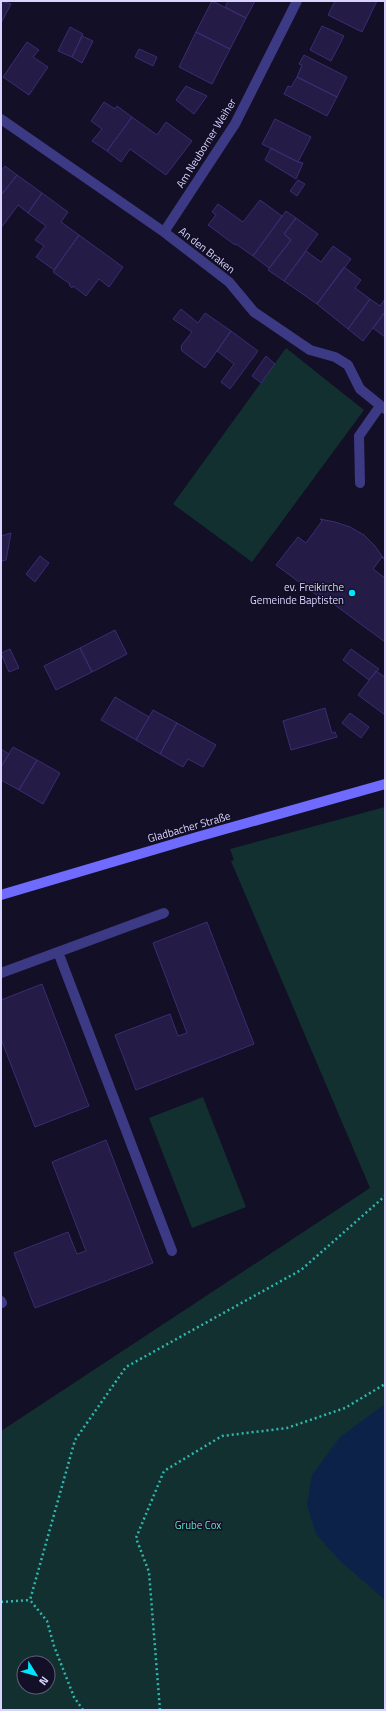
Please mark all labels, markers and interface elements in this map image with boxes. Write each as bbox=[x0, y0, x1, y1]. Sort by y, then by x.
street label: Am Neuborner Weiher bbox=[172, 95, 240, 191]
street label: An den Braken bbox=[176, 223, 239, 277]
place label: ev. Freikirche Gemeinde Baptisten bbox=[250, 579, 344, 608]
marker: ev. Freikirche Gemeinde Baptisten bbox=[347, 588, 357, 598]
street label: Gladbacher Straße bbox=[146, 807, 233, 846]
park label: Grube Cox bbox=[175, 1517, 221, 1533]
north arrow bbox=[16, 1655, 56, 1695]
text: N bbox=[35, 1673, 53, 1689]

